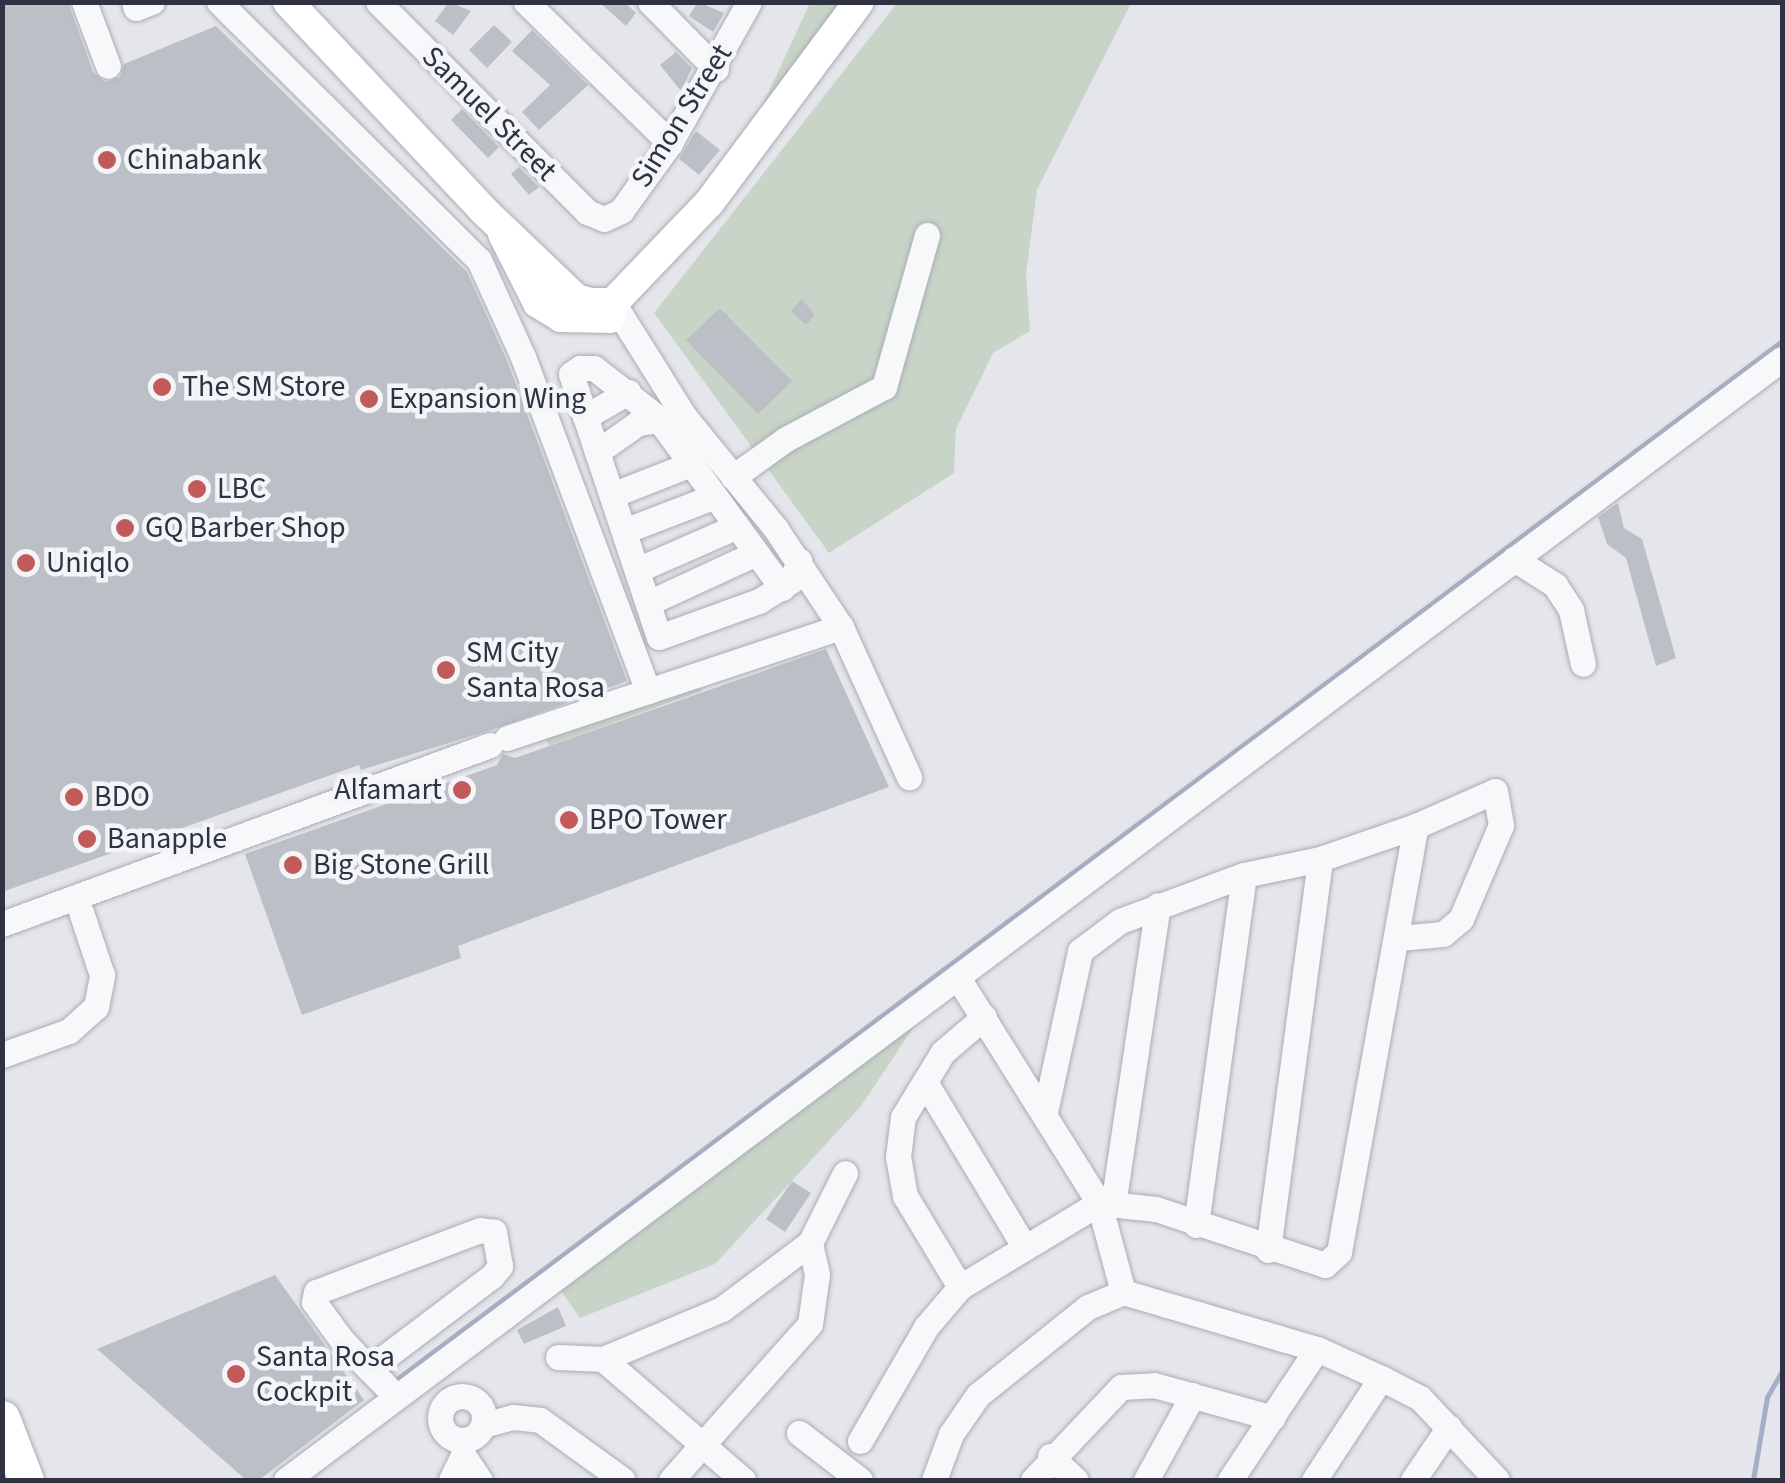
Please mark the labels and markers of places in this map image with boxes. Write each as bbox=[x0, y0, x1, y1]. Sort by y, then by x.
place label: Chinabank bbox=[127, 142, 262, 178]
marker: Chinabank bbox=[96, 149, 118, 171]
place label: The SM Store bbox=[182, 369, 345, 405]
marker: The SM Store bbox=[151, 376, 173, 398]
place label: Expansion Wing bbox=[389, 381, 586, 417]
marker: Expansion Wing bbox=[358, 388, 380, 410]
place label: LBC bbox=[217, 471, 266, 507]
marker: LBC bbox=[186, 478, 208, 500]
place label: GQ Barber Shop bbox=[145, 510, 346, 546]
marker: GQ Barber Shop bbox=[114, 517, 136, 539]
place label: Uniqlo bbox=[46, 545, 130, 581]
marker: Uniqlo bbox=[15, 552, 37, 574]
place label: SM City Santa Rosa bbox=[466, 635, 605, 706]
marker: SM City Santa Rosa bbox=[435, 659, 457, 681]
place label: Alfamart bbox=[334, 772, 442, 808]
place label: BDO bbox=[94, 779, 150, 815]
marker: Alfamart bbox=[451, 779, 473, 801]
marker: BDO bbox=[63, 786, 85, 808]
place label: BPO Tower bbox=[589, 802, 727, 838]
marker: BPO Tower bbox=[558, 809, 580, 831]
place label: Banapple bbox=[107, 821, 227, 857]
marker: Banapple bbox=[76, 828, 98, 850]
place label: Big Stone Grill bbox=[313, 847, 489, 883]
marker: Big Stone Grill bbox=[282, 854, 304, 876]
place label: Santa Rosa Cockpit bbox=[256, 1339, 395, 1410]
marker: Santa Rosa Cockpit bbox=[225, 1363, 247, 1385]

